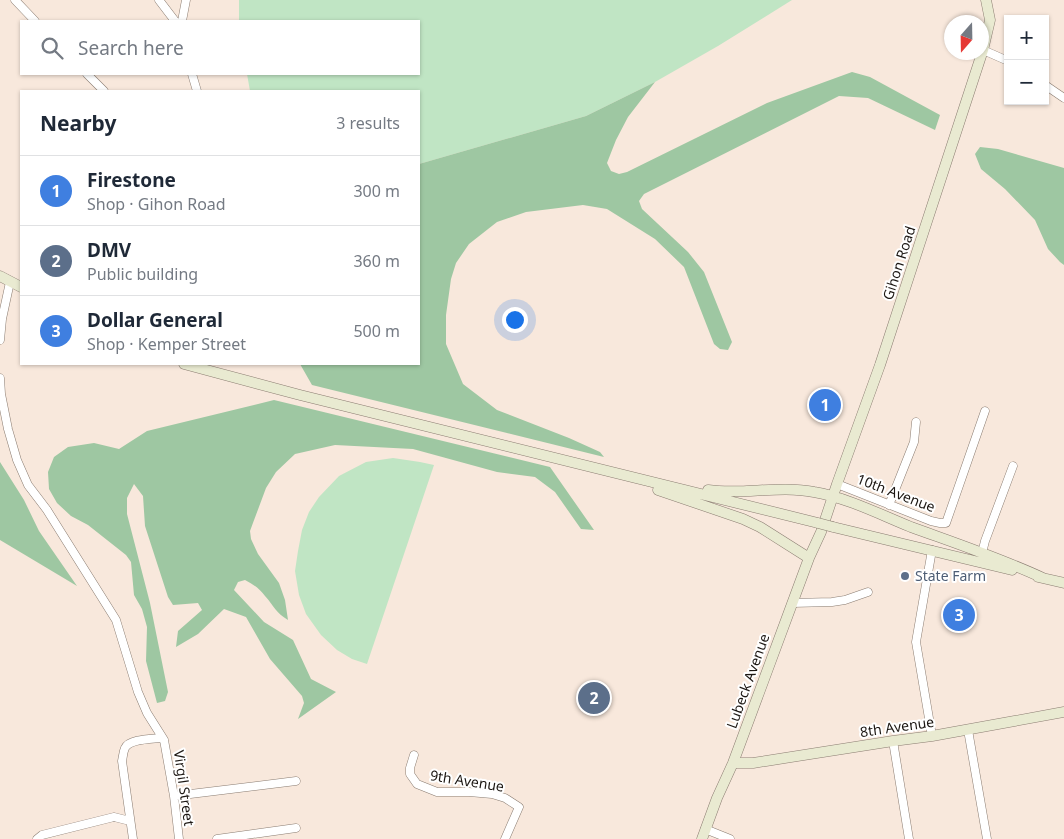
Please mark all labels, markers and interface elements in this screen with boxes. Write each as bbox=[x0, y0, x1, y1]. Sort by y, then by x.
north arrow bbox=[944, 15, 989, 60]
map controls bbox=[1004, 15, 1049, 105]
button: + bbox=[1004, 15, 1049, 60]
search box bbox=[20, 20, 420, 75]
icon: search bbox=[38, 34, 66, 62]
text: Search here bbox=[78, 35, 184, 61]
button: − bbox=[1004, 60, 1049, 105]
text: Nearby bbox=[40, 109, 116, 137]
text: 3 results bbox=[336, 112, 400, 134]
text: Firestone bbox=[87, 167, 176, 193]
text: 1 bbox=[51, 180, 61, 202]
text: 300 m bbox=[353, 180, 400, 202]
text: Shop · Gihon Road bbox=[87, 193, 226, 215]
street label: Gihon Road bbox=[878, 223, 919, 302]
text: DMV bbox=[87, 237, 131, 263]
text: 2 bbox=[51, 250, 61, 272]
text: 360 m bbox=[353, 250, 400, 272]
text: Public building bbox=[87, 263, 198, 285]
text: Dollar General bbox=[87, 307, 223, 333]
your location bbox=[502, 307, 528, 333]
text: 3 bbox=[51, 320, 61, 342]
text: 500 m bbox=[353, 320, 400, 342]
text: Shop · Kemper Street bbox=[87, 333, 246, 355]
pin: 1 bbox=[809, 386, 841, 424]
street label: 10th Avenue bbox=[854, 469, 938, 516]
place label: State Farm bbox=[915, 566, 986, 585]
marker: State Farm bbox=[899, 570, 911, 582]
pin: 3 bbox=[943, 596, 975, 634]
street label: Lubeck Avenue bbox=[722, 631, 774, 731]
pin: 2 bbox=[578, 679, 610, 717]
street label: 8th Avenue bbox=[859, 712, 935, 741]
street label: Virgil Street bbox=[170, 749, 199, 827]
street label: 9th Avenue bbox=[429, 765, 505, 796]

